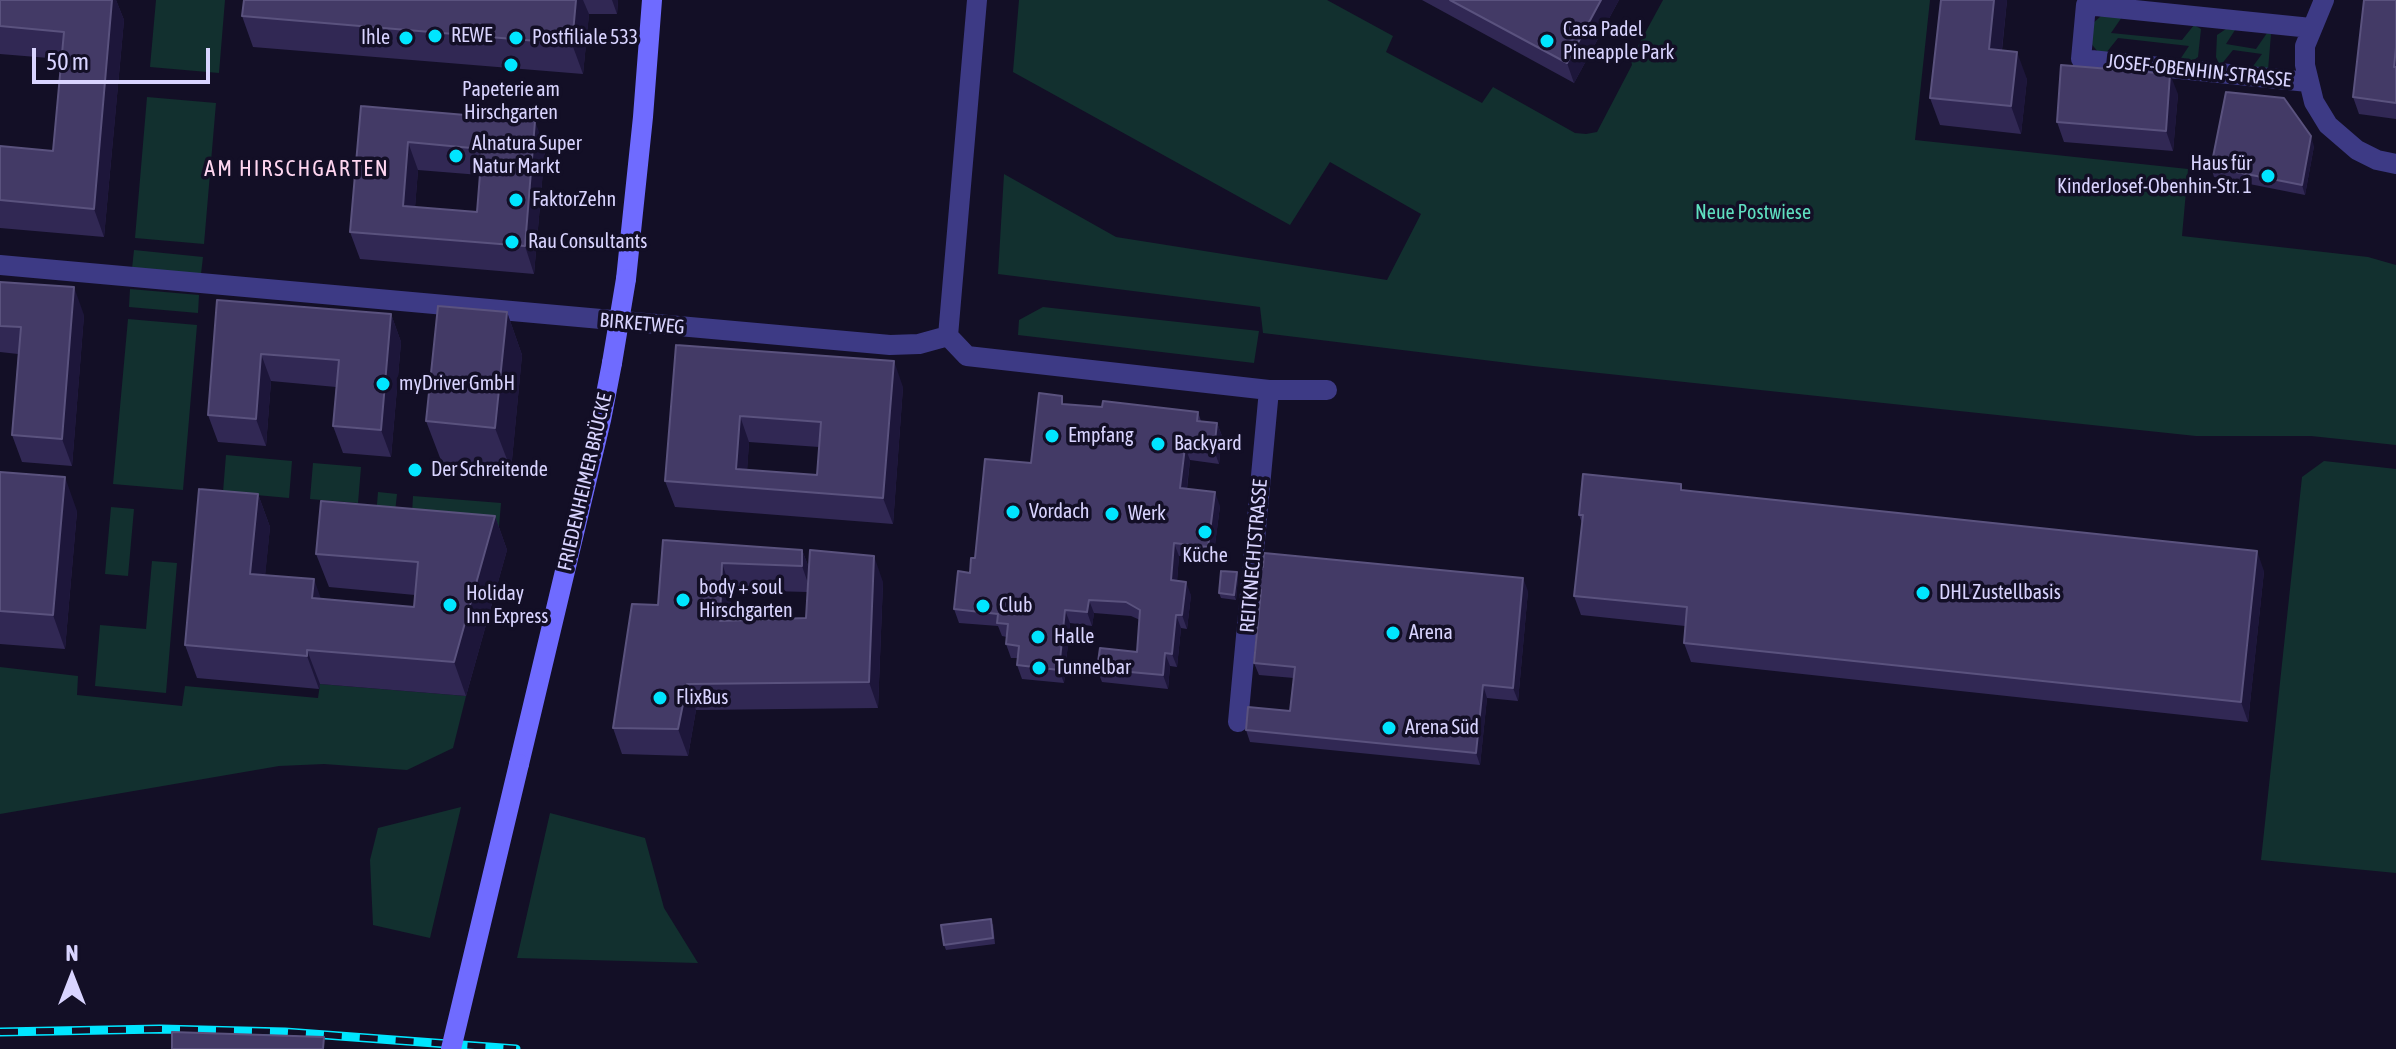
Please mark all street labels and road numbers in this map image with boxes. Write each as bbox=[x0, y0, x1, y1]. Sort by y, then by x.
street label: JOSEF-OBENHIN-STRASSE bbox=[2106, 49, 2292, 93]
street label: BIRKETWEG bbox=[598, 308, 686, 340]
street label: FRIEDENHEIMER BRÜCKE bbox=[553, 391, 617, 573]
street label: REITKNECHTSTRASSE bbox=[1235, 478, 1273, 634]

